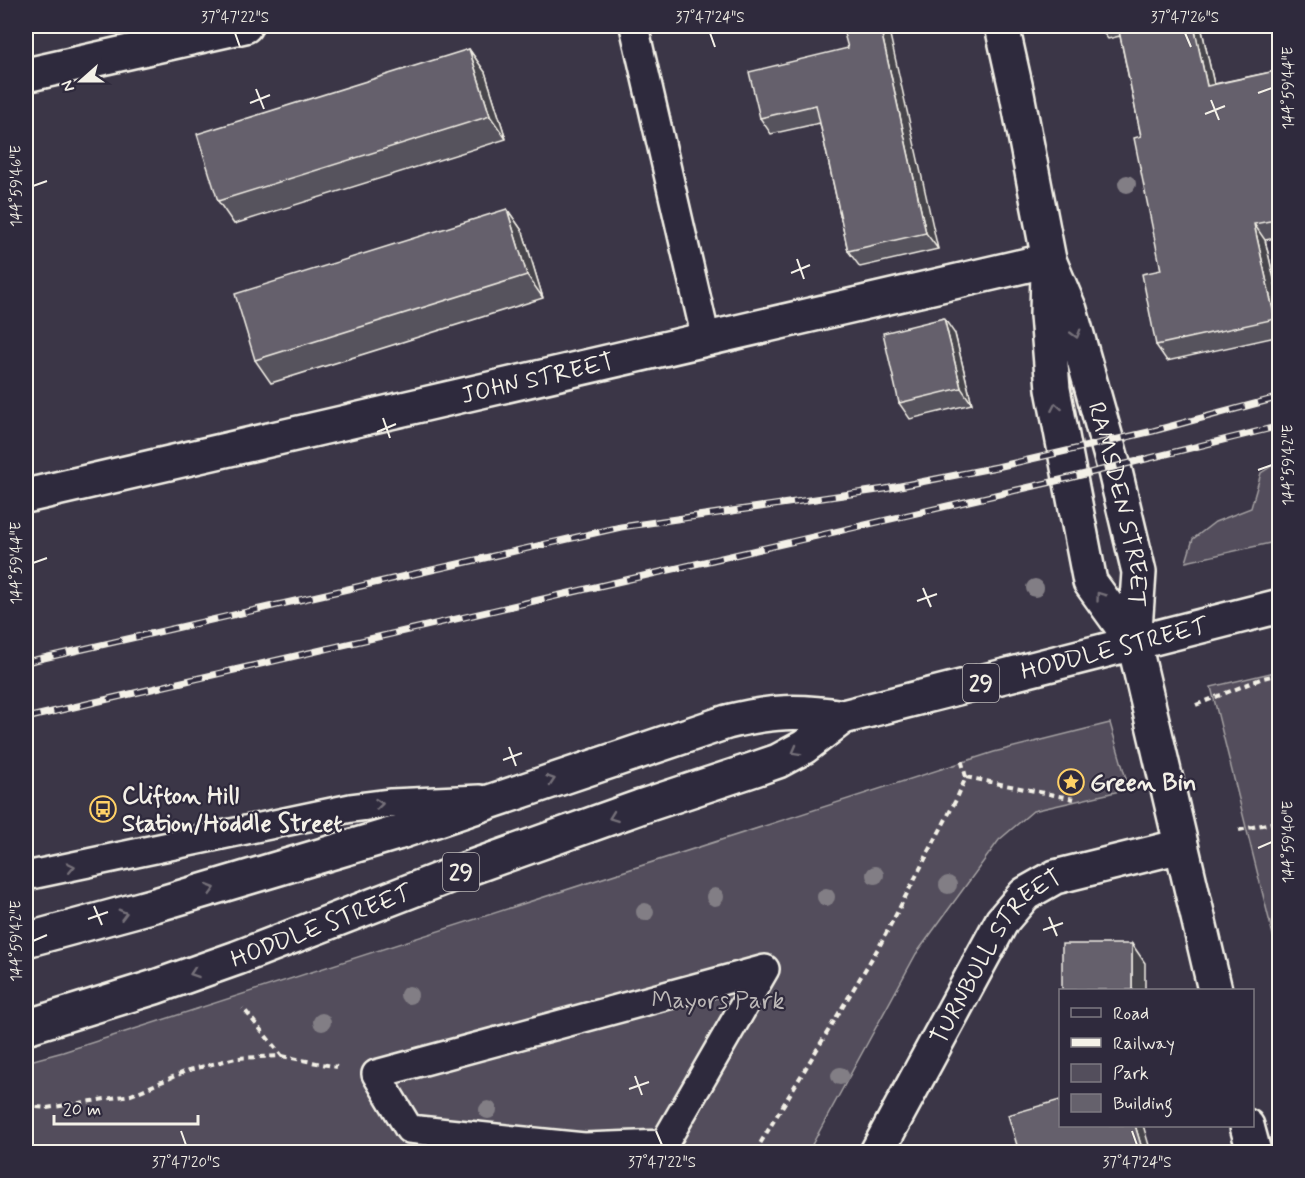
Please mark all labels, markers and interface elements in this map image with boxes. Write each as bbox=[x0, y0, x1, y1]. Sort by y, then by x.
text: 37°47'22"S bbox=[201, 8, 269, 28]
text: 37°47'24"S bbox=[675, 8, 745, 28]
text: 37°47'26"S bbox=[1151, 8, 1219, 28]
text: 144°59'44"E bbox=[1279, 46, 1299, 129]
north arrow bbox=[51, 51, 111, 111]
text: N bbox=[57, 77, 80, 95]
text: 144°59'46"E bbox=[7, 145, 27, 227]
one-way arrow bbox=[1069, 329, 1082, 339]
street label: JOHN STREET bbox=[458, 347, 617, 412]
street label: RAMSDEN STREET bbox=[1080, 399, 1153, 608]
one-way arrow bbox=[1050, 403, 1063, 413]
text: 144°59'42"E bbox=[1279, 424, 1299, 506]
text: 144°59'44"E bbox=[7, 521, 27, 604]
one-way arrow bbox=[1096, 591, 1107, 602]
street label: HODDLE STREET bbox=[1018, 611, 1212, 688]
road number: 29 bbox=[963, 664, 999, 702]
one-way arrow bbox=[792, 744, 802, 755]
place icon: Green Bin bbox=[1056, 767, 1086, 797]
place label: Green Bin bbox=[1090, 768, 1196, 799]
one-way arrow bbox=[545, 775, 556, 788]
place label: Clifton Hill Station/Hoddle Street bbox=[122, 781, 343, 840]
bus stop icon: Clifton Hill Station/Hoddle Street bbox=[88, 794, 118, 824]
one-way arrow bbox=[375, 799, 384, 811]
text: 144°59'40"E bbox=[1279, 801, 1299, 883]
one-way arrow bbox=[608, 810, 619, 823]
road number: 29 bbox=[443, 853, 479, 891]
one-way arrow bbox=[66, 861, 76, 874]
street label: TURNBULL STREET bbox=[924, 862, 1068, 1051]
street label: HODDLE STREET bbox=[227, 878, 417, 976]
one-way arrow bbox=[205, 884, 216, 896]
text: 144°59'42"E bbox=[7, 900, 27, 982]
one-way arrow bbox=[117, 909, 127, 921]
one-way arrow bbox=[189, 966, 200, 979]
park label: Mayors Park bbox=[651, 986, 785, 1017]
legend bbox=[1059, 989, 1254, 1127]
text: Road bbox=[1113, 1002, 1149, 1026]
text: Railway bbox=[1113, 1032, 1175, 1056]
text: Park bbox=[1113, 1062, 1149, 1086]
scale bar bbox=[54, 1088, 198, 1126]
text: Building bbox=[1113, 1092, 1173, 1118]
text: 20 m bbox=[63, 1098, 101, 1122]
text: 37°47'20"S bbox=[152, 1153, 220, 1173]
text: 37°47'22"S bbox=[628, 1153, 696, 1173]
text: 37°47'24"S bbox=[1102, 1153, 1172, 1173]

